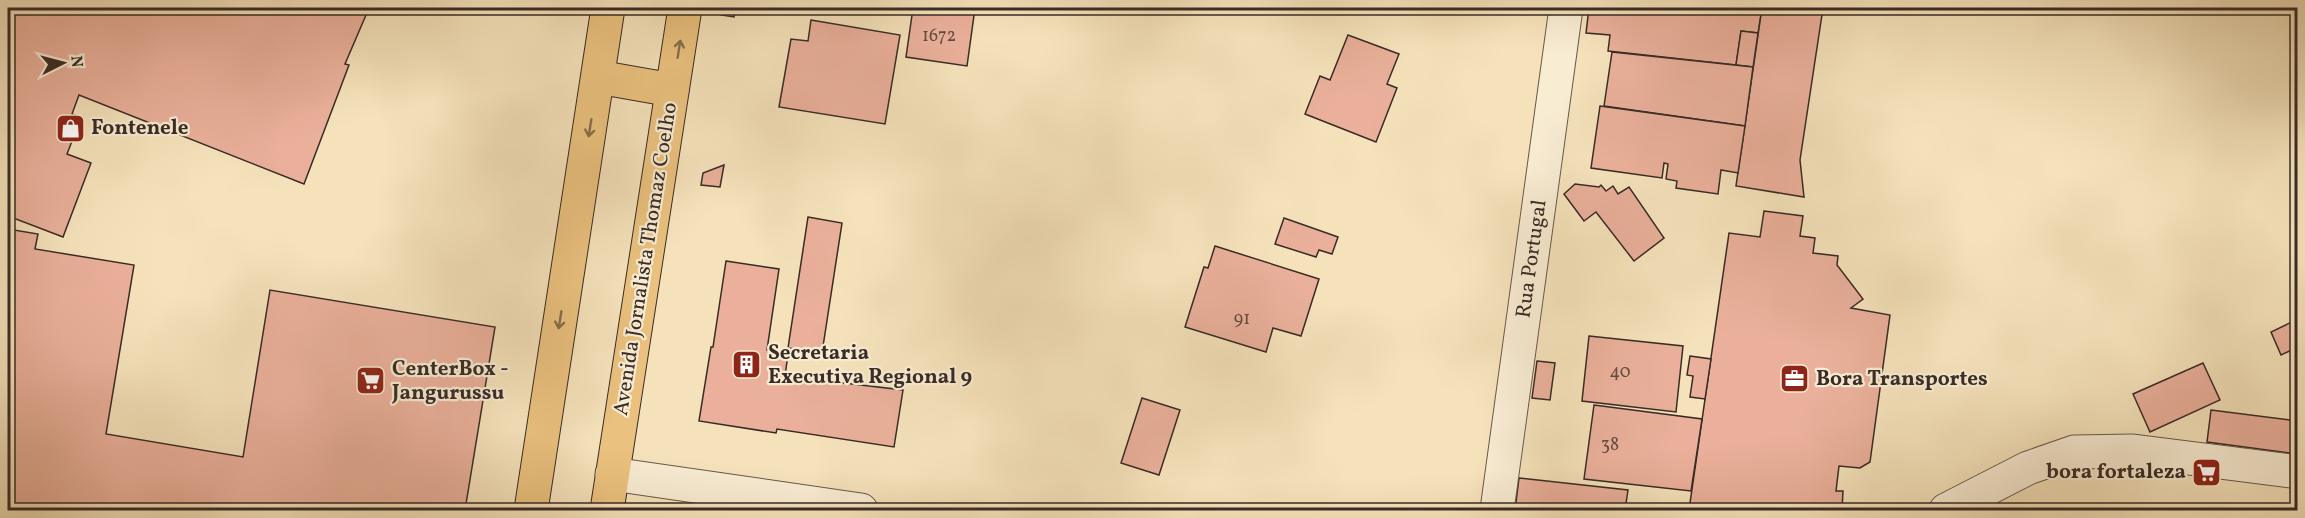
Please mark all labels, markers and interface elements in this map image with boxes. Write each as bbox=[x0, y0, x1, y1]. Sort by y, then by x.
house number: 1672 bbox=[922, 24, 956, 49]
north arrow bbox=[33, 33, 93, 93]
one-way arrow bbox=[674, 39, 685, 59]
text: N bbox=[64, 55, 88, 69]
street label: Avenida Jornalista Thomaz Coelho bbox=[607, 100, 685, 418]
shop icon: Fontenele bbox=[54, 112, 86, 144]
place label: Fontenele bbox=[91, 114, 189, 143]
one-way arrow bbox=[584, 117, 595, 137]
street label: Rua Portugal bbox=[1509, 198, 1555, 320]
house number: 91 bbox=[1234, 307, 1250, 332]
one-way arrow bbox=[554, 310, 565, 330]
place label: Secretaria Executiva Regional 9 bbox=[768, 339, 972, 392]
building icon: Secretaria Executiva Regional 9 bbox=[731, 349, 763, 381]
place label: CenterBox - Jangurussu bbox=[391, 355, 509, 408]
house number: 40 bbox=[1609, 360, 1631, 385]
office icon: Bora Transportes bbox=[1779, 363, 1811, 395]
supermarket icon: CenterBox - Jangurussu bbox=[355, 365, 387, 397]
place label: Bora Transportes bbox=[1816, 365, 1988, 394]
house number: 38 bbox=[1601, 433, 1619, 458]
supermarket icon: bora fortaleza bbox=[2191, 456, 2223, 488]
place label: bora fortaleza bbox=[2046, 458, 2186, 487]

